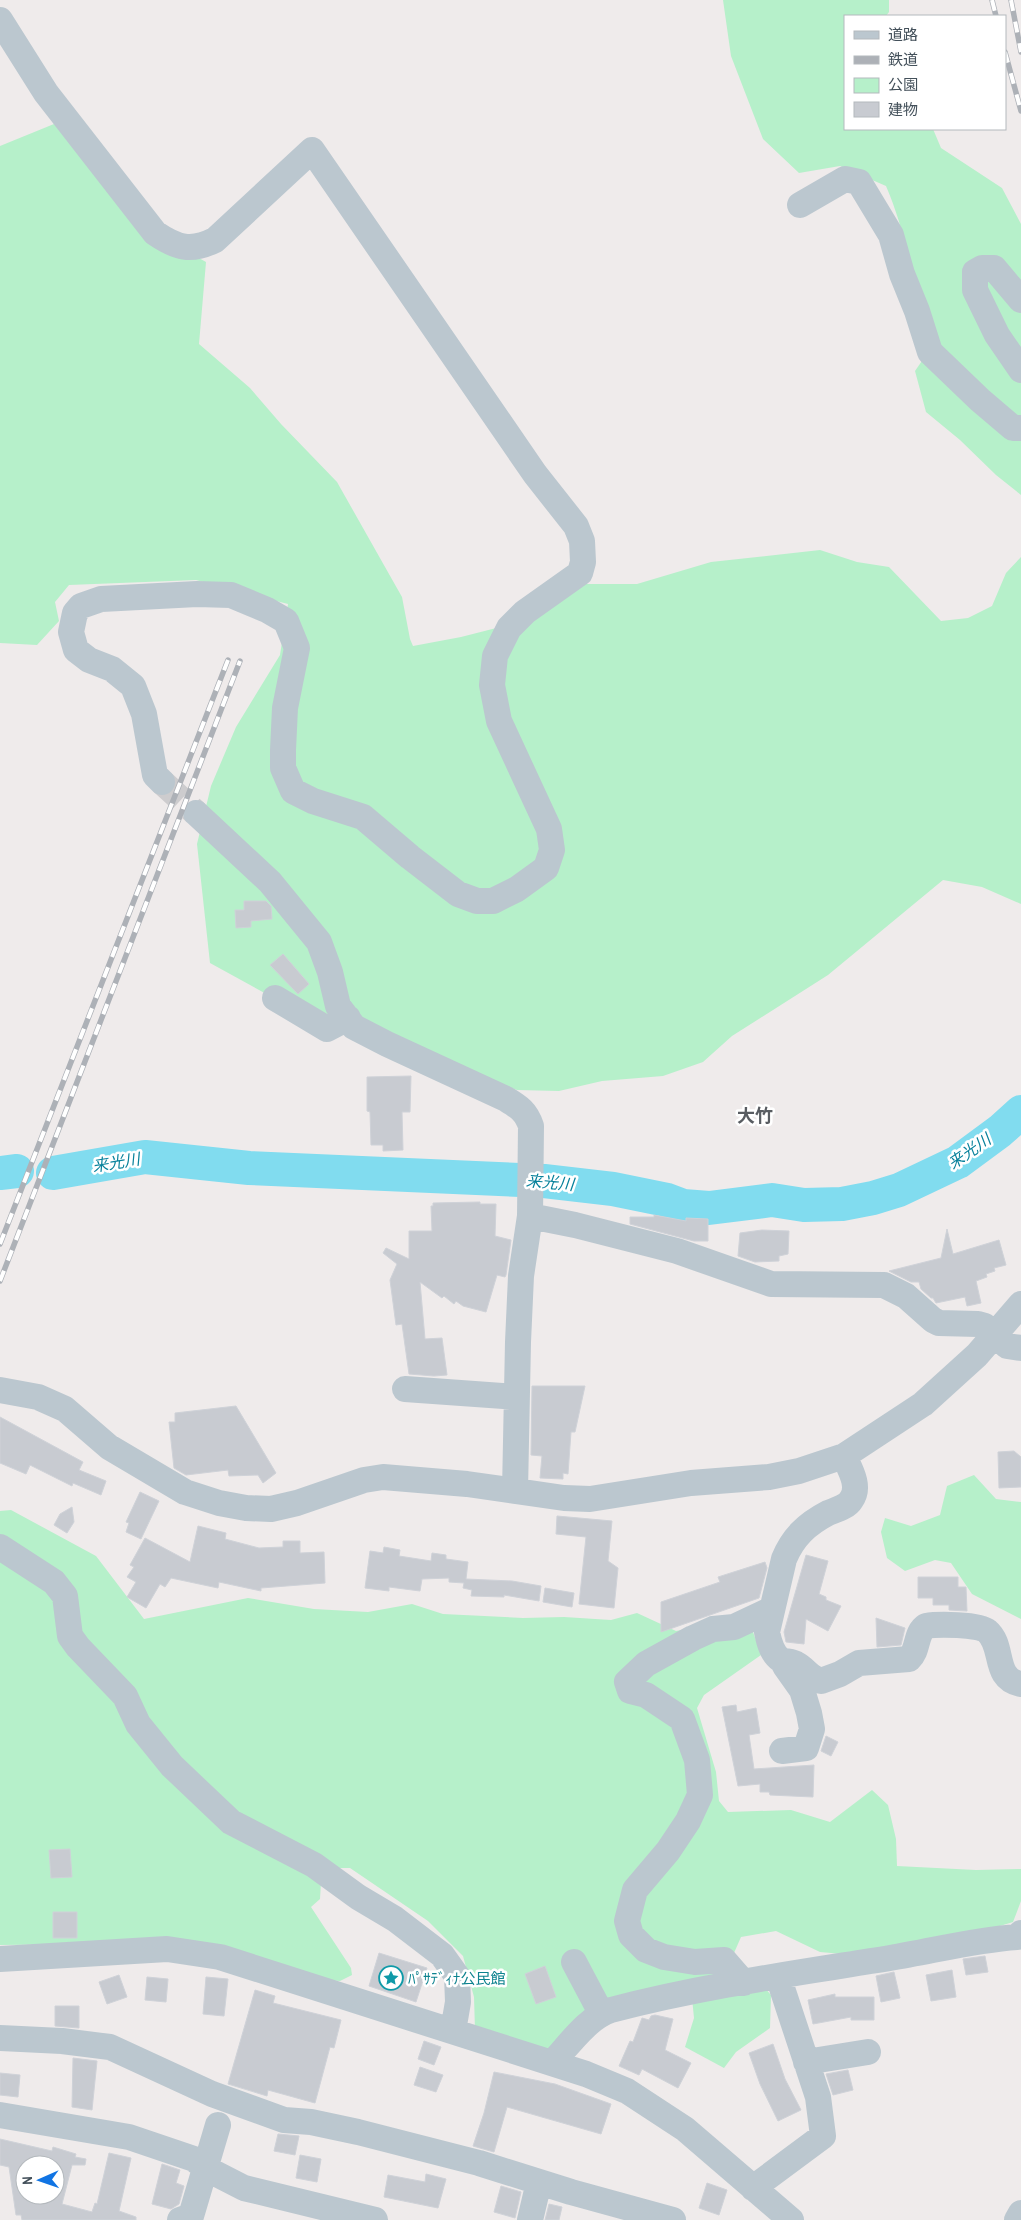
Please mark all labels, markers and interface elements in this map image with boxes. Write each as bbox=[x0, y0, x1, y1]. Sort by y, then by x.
legend bbox=[844, 15, 1006, 130]
text: 道路 bbox=[888, 24, 918, 45]
text: 鉄道 bbox=[888, 49, 918, 70]
text: 公園 bbox=[888, 74, 918, 95]
text: 建物 bbox=[888, 99, 918, 120]
district label: 大竹 bbox=[737, 1103, 773, 1128]
water label: 来光川 bbox=[943, 1127, 997, 1174]
water label: 来光川 bbox=[91, 1147, 143, 1177]
water label: 来光川 bbox=[525, 1169, 577, 1195]
place icon: ﾊﾟｻﾃﾞｨﾅ公民館 bbox=[378, 1965, 404, 1991]
place label: ﾊﾟｻﾃﾞｨﾅ公民館 bbox=[408, 1968, 506, 1989]
north arrow bbox=[15, 2155, 65, 2205]
text: N bbox=[18, 2176, 36, 2185]

